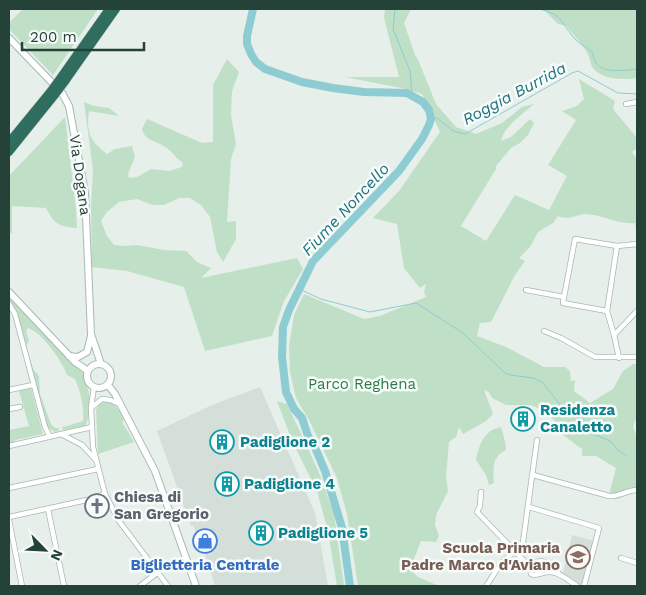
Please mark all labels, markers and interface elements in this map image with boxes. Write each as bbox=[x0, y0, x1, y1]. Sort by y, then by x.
scale bar bbox=[22, 20, 145, 52]
text: 200 m bbox=[30, 28, 77, 46]
water label: Roggia Burrida bbox=[459, 58, 569, 129]
street label: Via Dogana bbox=[65, 134, 95, 217]
water label: Fiume Noncello bbox=[298, 159, 393, 260]
park label: Parco Reghena bbox=[308, 375, 417, 393]
place label: Residenza Canaletto bbox=[540, 401, 615, 436]
building icon: Residenza Canaletto bbox=[510, 406, 536, 432]
building icon: Padiglione 2 bbox=[209, 429, 235, 455]
place label: Padiglione 2 bbox=[240, 433, 330, 451]
building icon: Padiglione 4 bbox=[214, 471, 240, 497]
place label: Padiglione 4 bbox=[244, 475, 335, 493]
place label: Chiesa di San Gregorio bbox=[114, 488, 209, 523]
church icon: Chiesa di San Gregorio bbox=[84, 493, 110, 519]
building icon: Padiglione 5 bbox=[248, 520, 274, 546]
place label: Padiglione 5 bbox=[278, 524, 368, 542]
north arrow bbox=[20, 525, 70, 575]
shop icon: Biglietteria Centrale bbox=[192, 528, 218, 554]
place label: Scuola Primaria Padre Marco d'Aviano bbox=[401, 539, 560, 574]
school or university icon: Scuola Primaria Padre Marco d'Aviano bbox=[565, 544, 591, 570]
text: N bbox=[47, 547, 66, 563]
place label: Biglietteria Centrale bbox=[130, 556, 280, 574]

